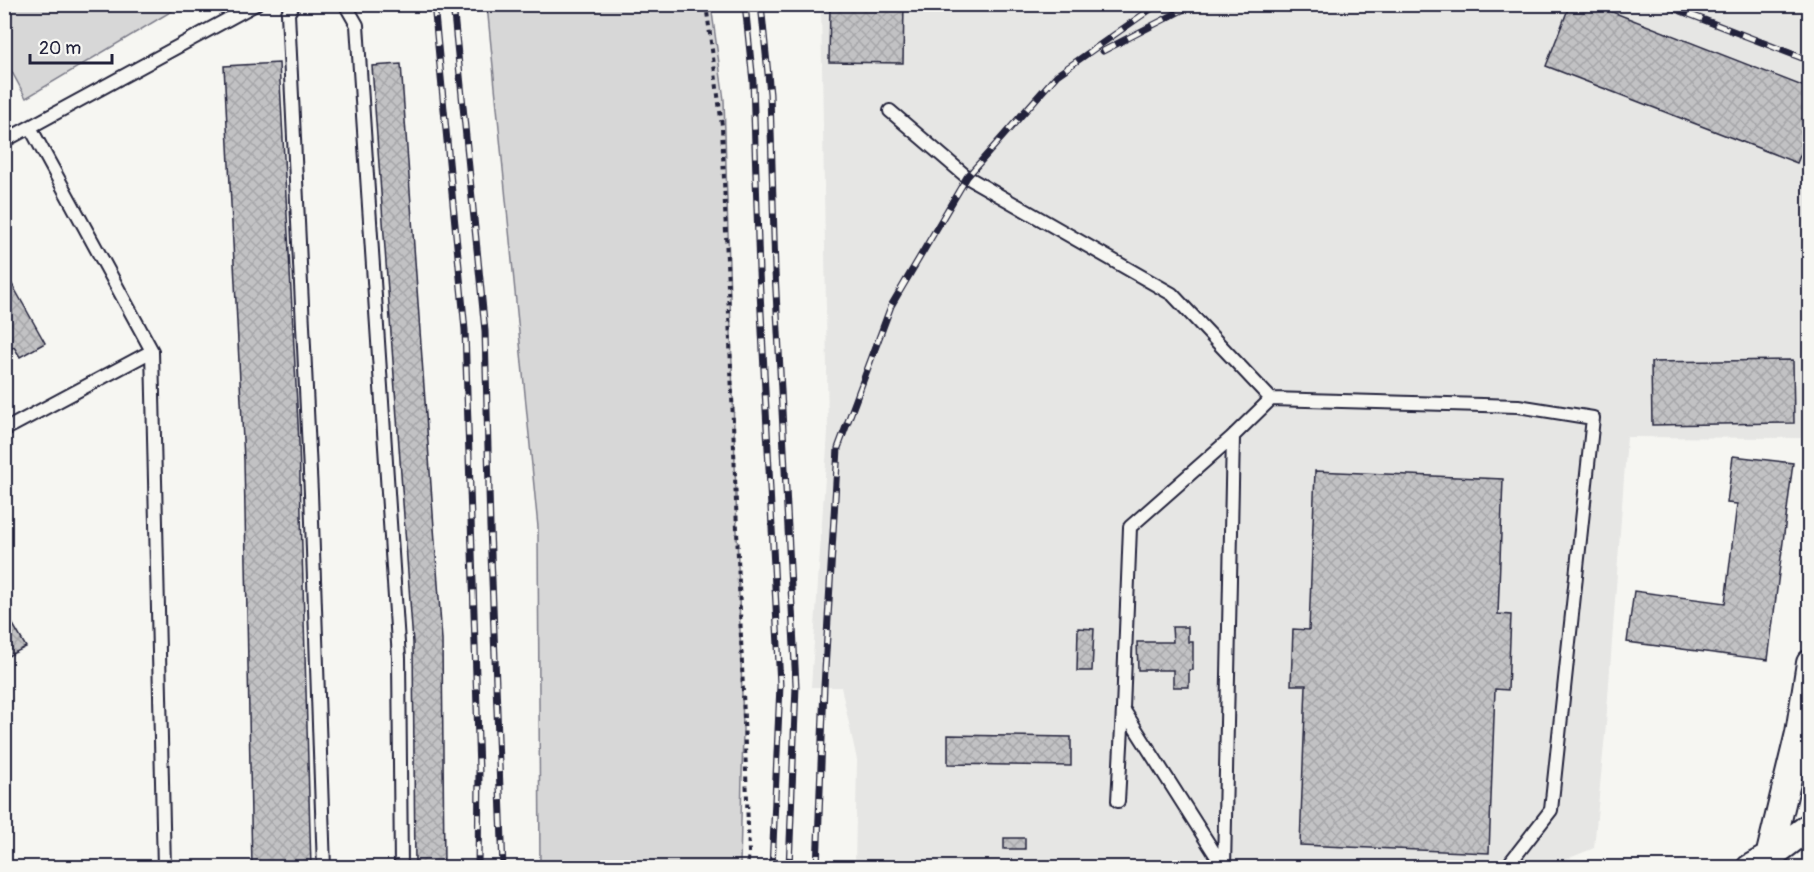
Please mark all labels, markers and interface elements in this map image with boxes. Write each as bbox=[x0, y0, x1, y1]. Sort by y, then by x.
scale bar bbox=[30, 27, 112, 65]
text: 20 m bbox=[39, 37, 81, 60]

